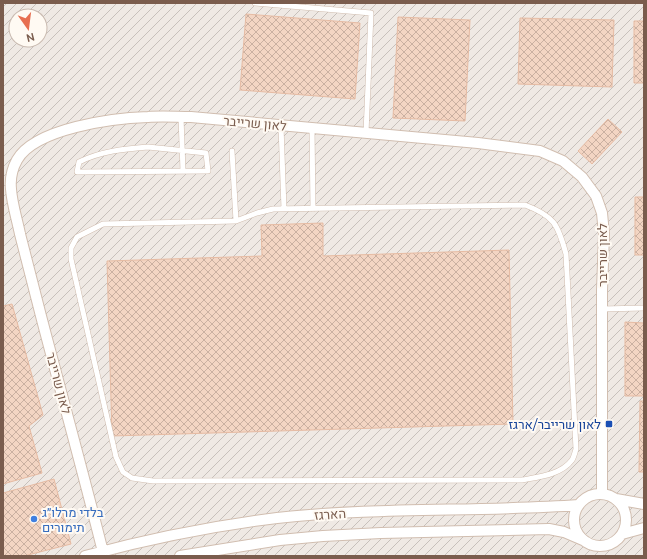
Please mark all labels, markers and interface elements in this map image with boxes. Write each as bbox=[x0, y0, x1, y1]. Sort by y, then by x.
north arrow bbox=[8, 8, 48, 48]
text: N bbox=[25, 31, 36, 45]
street label: לאון שרייבר bbox=[223, 113, 287, 134]
street label: לאון שרייבר bbox=[595, 223, 610, 287]
street label: לאון שרייבר bbox=[43, 351, 74, 416]
place label: לאון שרייבר/ארגז bbox=[509, 417, 601, 432]
marker: לאון שרייבר/ארגז bbox=[604, 419, 614, 429]
place label: בלדי מרלו״ג תימורים bbox=[42, 505, 104, 534]
street label: הארגז bbox=[314, 506, 346, 522]
marker: בלדי מרלו״ג תימורים bbox=[29, 514, 39, 524]

